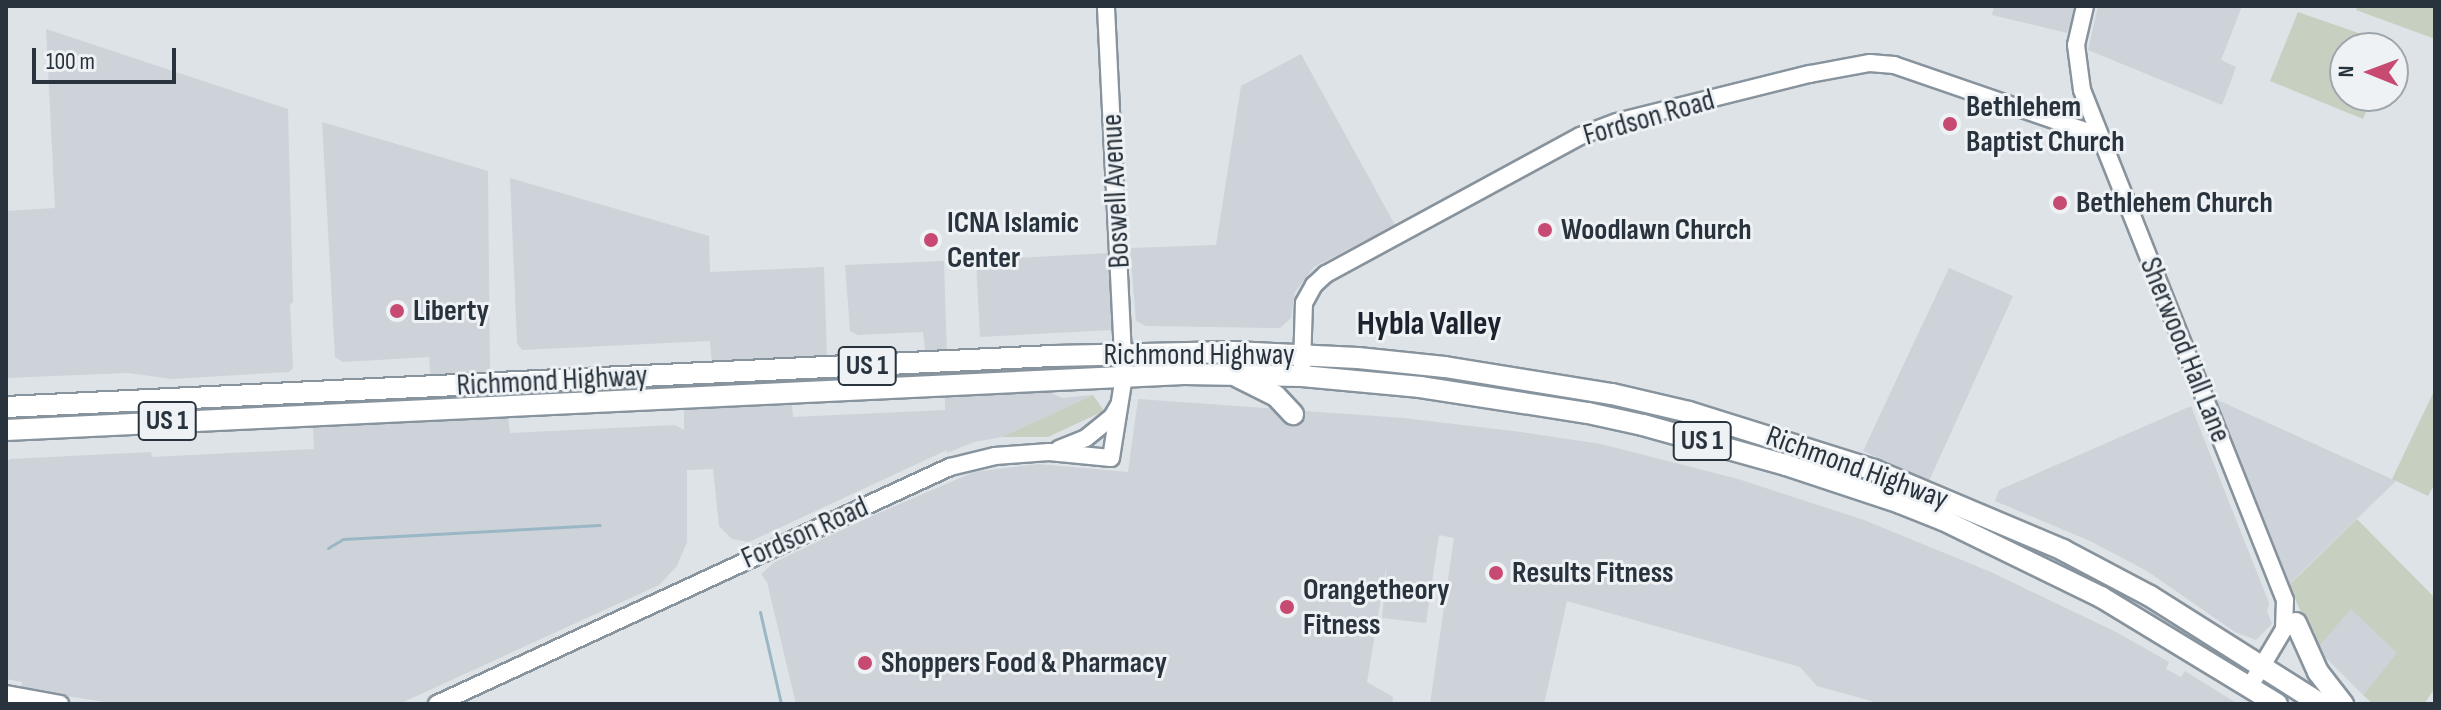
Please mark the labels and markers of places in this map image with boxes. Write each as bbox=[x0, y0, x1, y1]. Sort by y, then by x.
place label: Bethlehem Baptist Church bbox=[1966, 89, 2125, 160]
marker: Bethlehem Baptist Church bbox=[1941, 115, 1959, 133]
place label: Bethlehem Church bbox=[2076, 185, 2273, 221]
marker: Bethlehem Church bbox=[2051, 194, 2069, 212]
place label: ICNA Islamic Center bbox=[947, 205, 1079, 276]
place label: Woodlawn Church bbox=[1561, 212, 1752, 248]
marker: Woodlawn Church bbox=[1536, 221, 1554, 239]
marker: ICNA Islamic Center bbox=[922, 231, 940, 249]
place label: Liberty bbox=[413, 293, 489, 329]
marker: Liberty bbox=[388, 302, 406, 320]
place label: Results Fitness bbox=[1512, 555, 1674, 591]
marker: Results Fitness bbox=[1487, 564, 1505, 582]
place label: Orangetheory Fitness bbox=[1303, 572, 1450, 642]
marker: Orangetheory Fitness bbox=[1278, 598, 1296, 616]
place label: Shoppers Food & Pharmacy bbox=[881, 645, 1167, 681]
marker: Shoppers Food & Pharmacy bbox=[856, 654, 874, 672]

